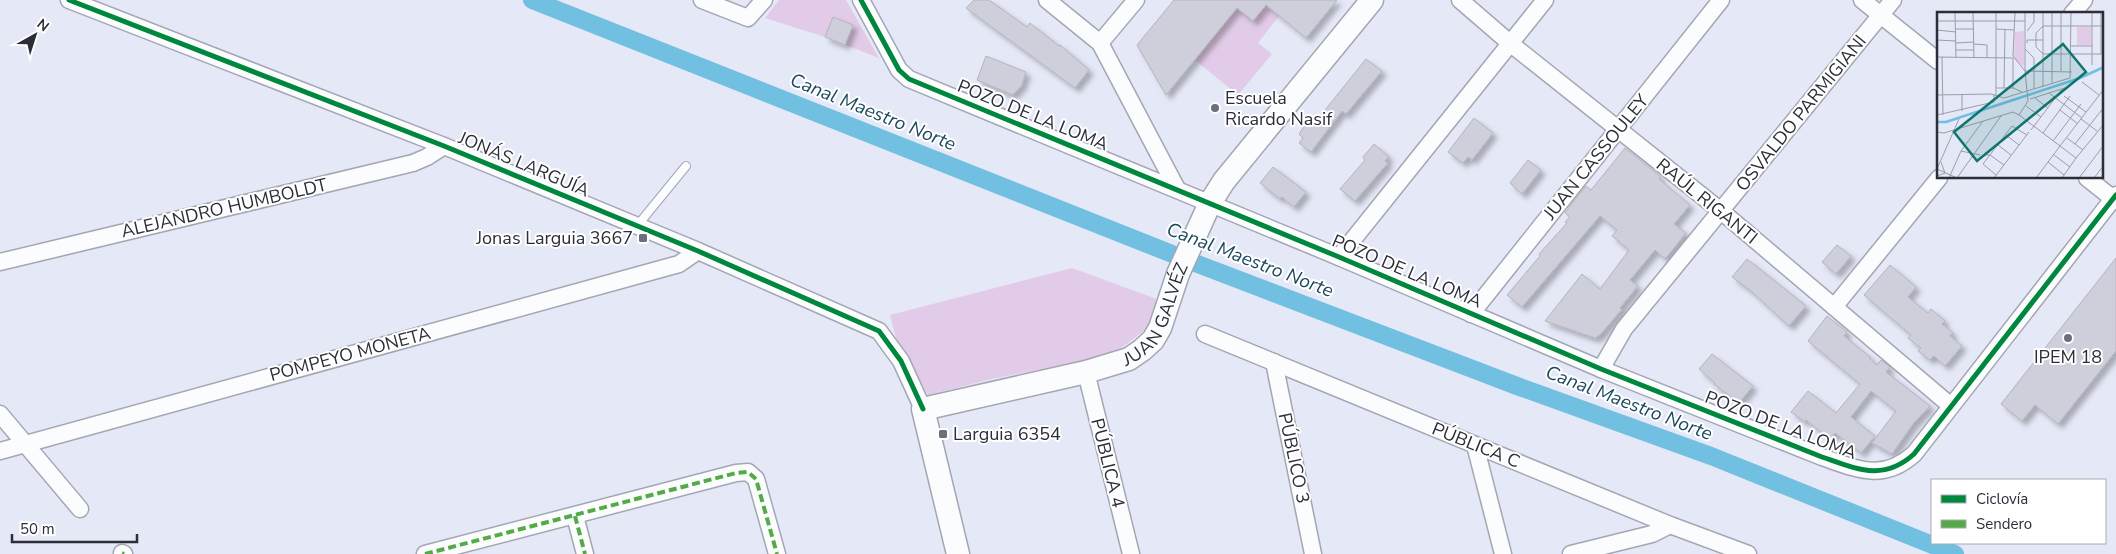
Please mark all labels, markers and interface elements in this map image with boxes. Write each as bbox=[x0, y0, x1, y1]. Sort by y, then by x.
north arrow bbox=[10, 10, 60, 60]
inset map bbox=[1937, 12, 2104, 179]
text: N bbox=[33, 15, 53, 36]
street label: OSVALDO PARMIGIANI bbox=[1730, 30, 1872, 196]
water label: Canal Maestro Norte bbox=[786, 67, 960, 157]
street label: POZO DE LA LOMA bbox=[954, 74, 1112, 156]
place label: Escuela Ricardo Nasif bbox=[1225, 86, 1333, 131]
street label: JUAN CASSOULEY bbox=[1537, 89, 1654, 225]
marker: Escuela Ricardo Nasif bbox=[1209, 102, 1221, 114]
street label: JONÁS LARGUÍA bbox=[454, 125, 593, 202]
street label: RAÚL RIGANTI bbox=[1651, 153, 1763, 249]
street label: ALEJANDRO HUMBOLDT bbox=[119, 173, 330, 243]
water label: Canal Maestro Norte bbox=[1163, 216, 1337, 304]
place label: Jonas Larguia 3667 bbox=[475, 226, 633, 250]
street label: POZO DE LA LOMA bbox=[1328, 229, 1486, 313]
marker: Jonas Larguia 3667 bbox=[637, 232, 649, 244]
street label: JUAN GALVÉZ bbox=[1120, 259, 1194, 372]
street label: POMPEYO MONETA bbox=[267, 321, 433, 387]
marker: IPEM 18 bbox=[2062, 332, 2074, 344]
place label: IPEM 18 bbox=[2034, 345, 2102, 369]
water label: Canal Maestro Norte bbox=[1542, 359, 1716, 447]
street label: POZO DE LA LOMA bbox=[1702, 385, 1860, 465]
street label: PÚBLICO 3 bbox=[1273, 411, 1315, 505]
street label: PÚBLICA 4 bbox=[1085, 416, 1131, 510]
street label: PÚBLICA C bbox=[1429, 417, 1523, 473]
place label: Larguia 6354 bbox=[953, 422, 1061, 446]
marker: Larguia 6354 bbox=[937, 428, 949, 440]
legend bbox=[1931, 479, 2106, 544]
text: Ciclovía bbox=[1976, 489, 2028, 509]
scale bar bbox=[12, 512, 138, 544]
text: Sendero bbox=[1976, 514, 2032, 534]
text: 50 m bbox=[20, 519, 55, 539]

